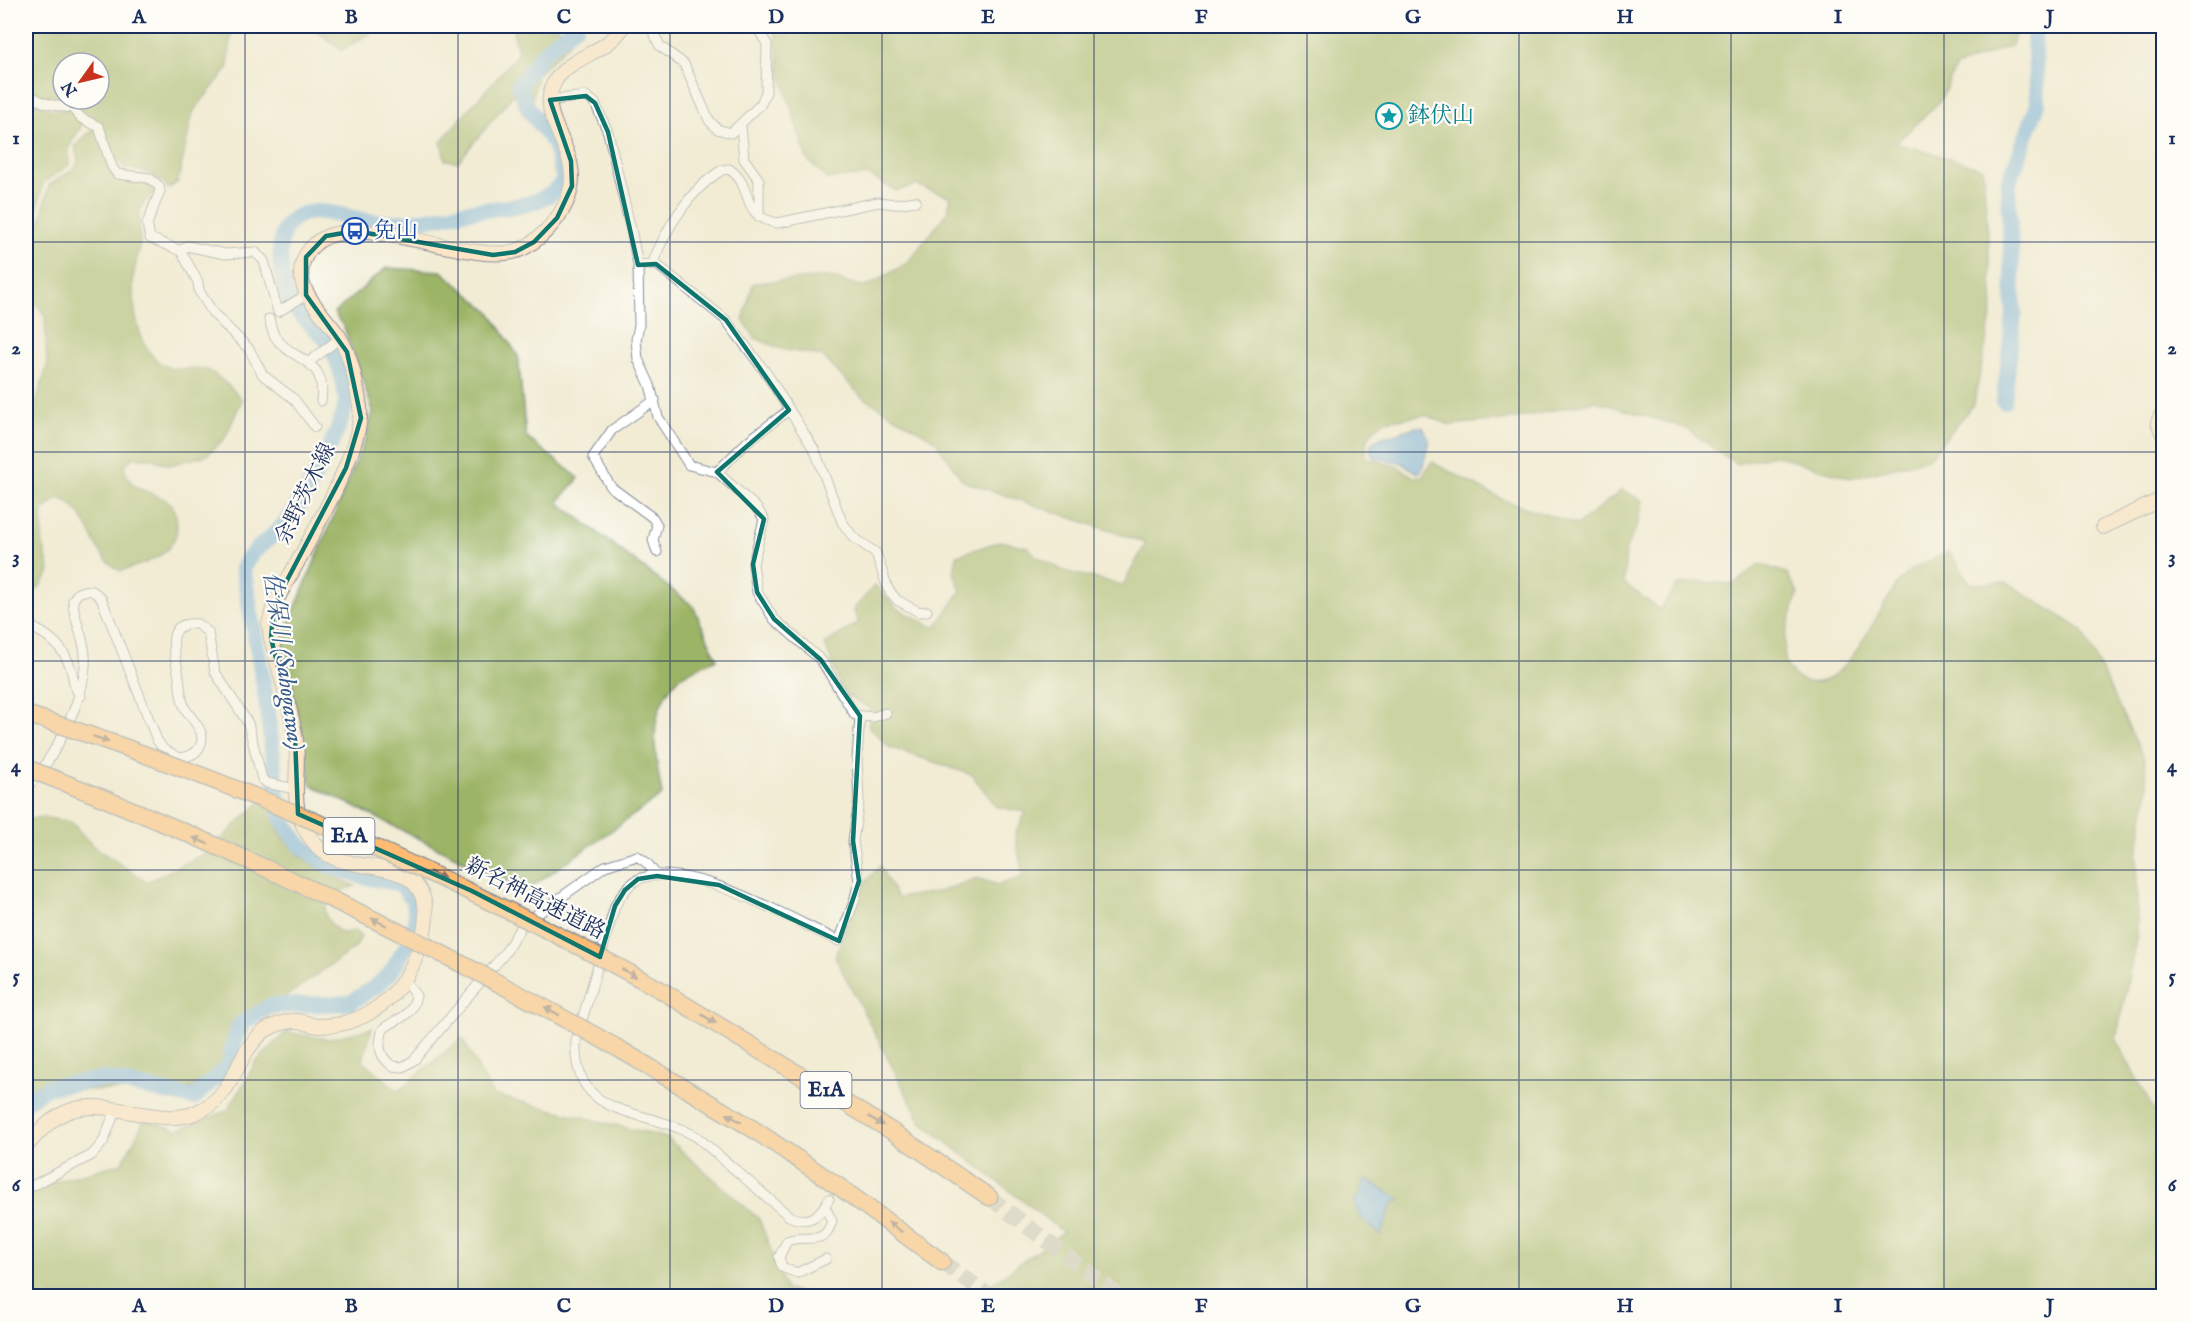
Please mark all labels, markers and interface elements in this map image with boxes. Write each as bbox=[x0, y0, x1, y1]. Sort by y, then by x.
text: A bbox=[131, 5, 147, 30]
text: B bbox=[344, 5, 358, 30]
text: C bbox=[557, 5, 571, 30]
text: D bbox=[768, 5, 784, 30]
text: E bbox=[981, 5, 995, 30]
text: F bbox=[1195, 5, 1208, 30]
text: G bbox=[1405, 5, 1422, 30]
text: H bbox=[1616, 5, 1634, 30]
text: I bbox=[1834, 5, 1843, 30]
text: J bbox=[2043, 5, 2055, 30]
north arrow bbox=[51, 51, 111, 111]
text: N bbox=[58, 77, 83, 100]
place icon: 鉢伏山 bbox=[1374, 101, 1404, 131]
place label: 鉢伏山 bbox=[1408, 102, 1474, 130]
text: 1 bbox=[12, 126, 20, 151]
text: 1 bbox=[2168, 126, 2176, 151]
bus stop icon: 免山 bbox=[340, 216, 370, 246]
place label: 免山 bbox=[374, 217, 418, 245]
text: 2 bbox=[11, 336, 21, 361]
text: 2 bbox=[2167, 336, 2177, 361]
street label: 余野茨木線 bbox=[269, 438, 343, 550]
text: 3 bbox=[12, 545, 20, 570]
text: 3 bbox=[2168, 545, 2176, 570]
water label: 佐保川 (Sahogawa) bbox=[255, 570, 311, 752]
one-way arrow bbox=[92, 734, 110, 744]
text: 4 bbox=[11, 754, 22, 779]
text: 4 bbox=[2167, 754, 2178, 779]
road number: E1A bbox=[324, 818, 374, 854]
one-way arrow bbox=[192, 836, 210, 846]
street label: 新名神高速道路 bbox=[460, 852, 610, 946]
one-way arrow bbox=[429, 870, 447, 880]
one-way arrow bbox=[370, 917, 387, 926]
text: 5 bbox=[12, 964, 20, 989]
text: 5 bbox=[2168, 964, 2176, 989]
one-way arrow bbox=[621, 968, 638, 978]
one-way arrow bbox=[543, 1006, 560, 1016]
one-way arrow bbox=[701, 1014, 717, 1025]
road number: E1A bbox=[800, 1072, 852, 1108]
one-way arrow bbox=[726, 1112, 742, 1123]
one-way arrow bbox=[868, 1115, 884, 1126]
text: 6 bbox=[12, 1173, 22, 1198]
text: 6 bbox=[2168, 1173, 2178, 1198]
one-way arrow bbox=[888, 1222, 903, 1234]
text: A bbox=[131, 1294, 147, 1319]
text: B bbox=[344, 1294, 358, 1319]
text: C bbox=[557, 1294, 571, 1319]
text: D bbox=[768, 1294, 784, 1319]
text: E bbox=[981, 1294, 995, 1319]
text: F bbox=[1195, 1294, 1208, 1319]
text: G bbox=[1405, 1294, 1422, 1319]
text: H bbox=[1616, 1294, 1634, 1319]
text: I bbox=[1834, 1294, 1843, 1319]
text: J bbox=[2043, 1294, 2055, 1319]

